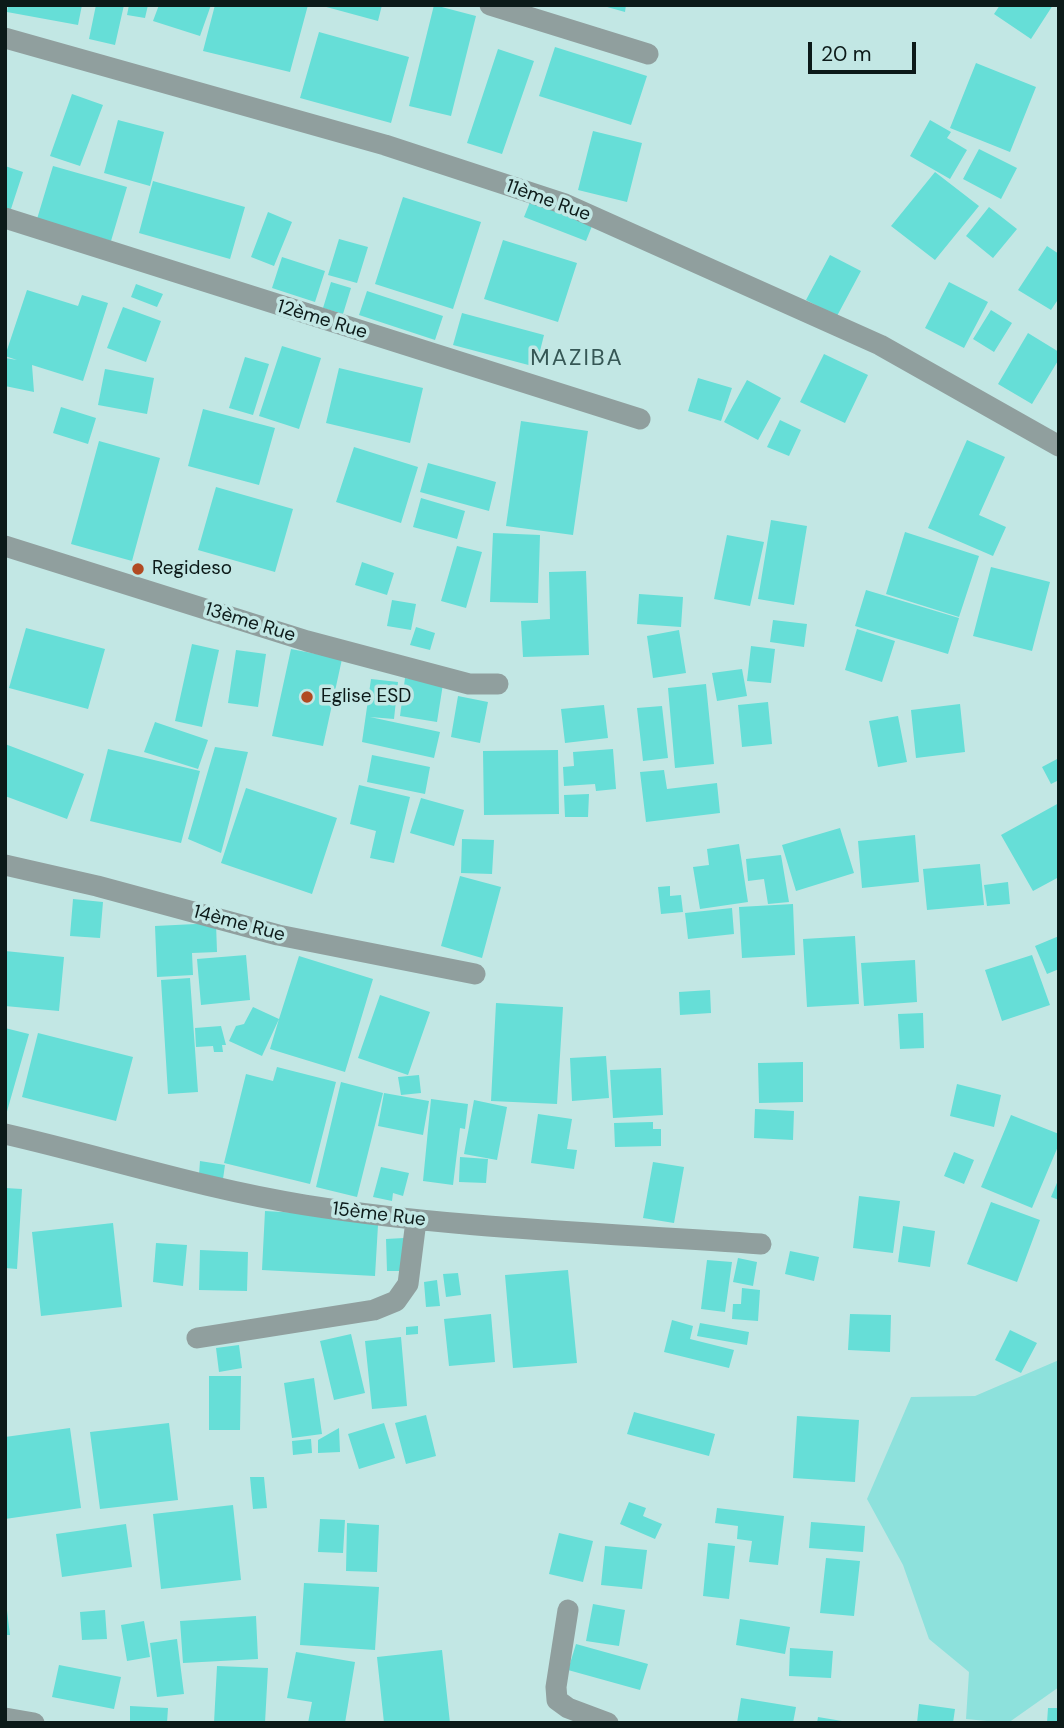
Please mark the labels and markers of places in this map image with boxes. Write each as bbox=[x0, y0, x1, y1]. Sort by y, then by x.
place label: Regideso bbox=[152, 558, 232, 580]
marker: Regideso bbox=[130, 561, 146, 577]
place label: Eglise ESD bbox=[321, 686, 411, 708]
marker: Eglise ESD bbox=[299, 689, 315, 705]

